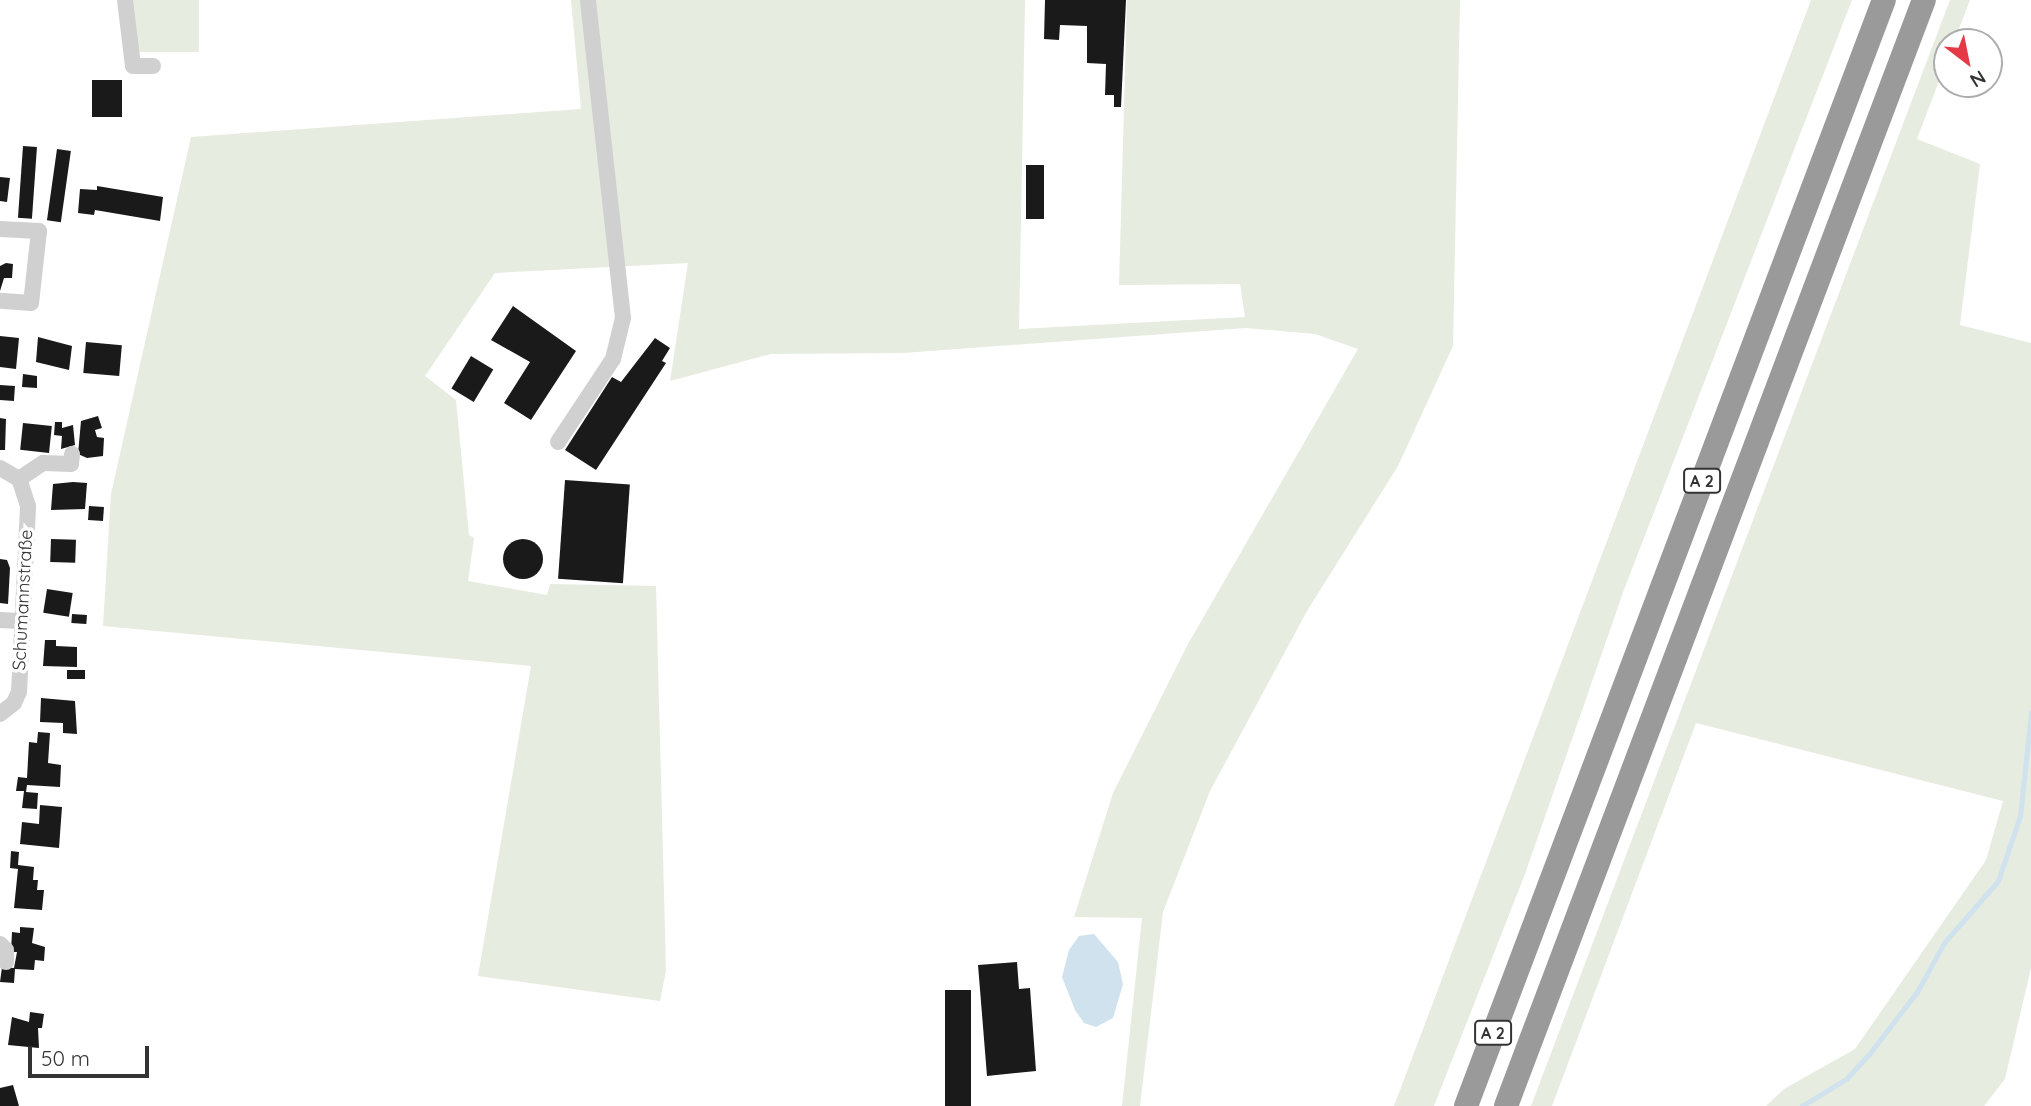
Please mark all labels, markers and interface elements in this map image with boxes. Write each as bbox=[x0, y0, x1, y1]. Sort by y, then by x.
north arrow bbox=[1933, 28, 2003, 98]
text: N bbox=[1966, 65, 1990, 93]
road number: A 2 bbox=[1683, 468, 1721, 494]
street label: Schumannstraße bbox=[9, 529, 37, 671]
road number: A 2 bbox=[1474, 1021, 1512, 1046]
scale bar bbox=[32, 1032, 152, 1076]
text: 50 m bbox=[41, 1045, 90, 1071]

